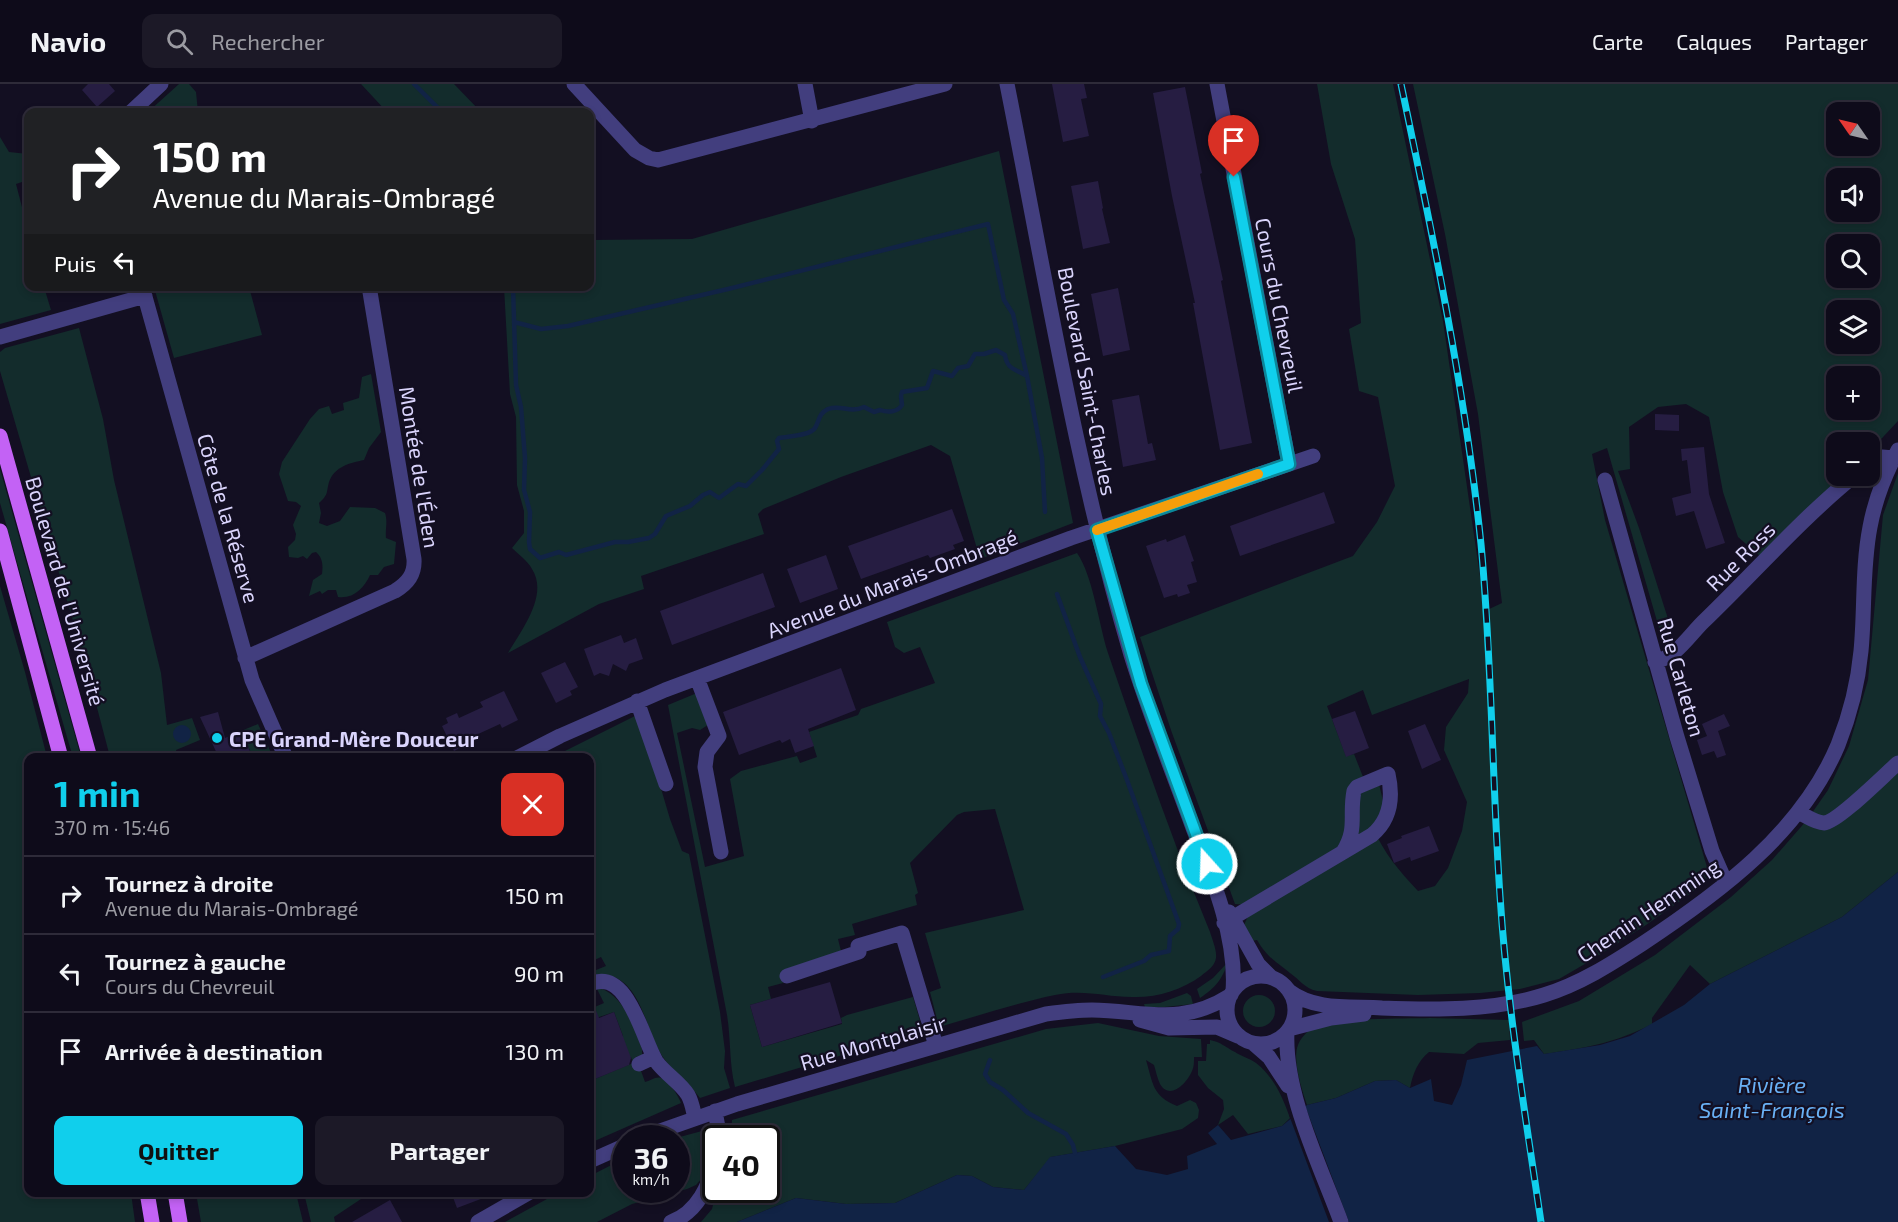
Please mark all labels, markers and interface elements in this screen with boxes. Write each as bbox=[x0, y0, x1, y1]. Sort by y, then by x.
search box bbox=[142, 14, 562, 68]
text: Navio bbox=[30, 24, 106, 58]
icon: search bbox=[163, 25, 196, 58]
text: Rechercher bbox=[211, 28, 325, 54]
text: Carte bbox=[1592, 29, 1643, 54]
text: Calques bbox=[1676, 29, 1752, 54]
text: Partager bbox=[1785, 29, 1868, 54]
north arrow bbox=[1826, 102, 1880, 156]
map controls bbox=[1826, 102, 1880, 486]
pin bbox=[1208, 115, 1259, 177]
icon: arrive bbox=[1217, 124, 1250, 157]
text: 150 m bbox=[153, 130, 267, 180]
icon: right bbox=[54, 132, 132, 210]
button: sound bbox=[1826, 168, 1880, 222]
text: Avenue du Marais-Ombragé bbox=[153, 181, 495, 213]
street label: Cours du Chevreuil bbox=[1251, 215, 1309, 395]
button: search bbox=[1826, 234, 1880, 288]
icon: left bbox=[108, 246, 141, 279]
text: Puis bbox=[54, 250, 96, 276]
street label: Boulevard Saint-Charles bbox=[1054, 265, 1122, 497]
button: layers bbox=[1826, 300, 1880, 354]
button: + bbox=[1826, 366, 1880, 420]
street label: Montée de l'Éden bbox=[395, 384, 445, 550]
street label: Côte de la Réserve bbox=[193, 430, 265, 606]
button: − bbox=[1826, 432, 1880, 486]
street label: Boulevard de l'Université bbox=[21, 473, 111, 709]
street label: Rue Ross bbox=[1700, 516, 1780, 596]
street label: Avenue du Marais-Ombragé bbox=[763, 524, 1021, 642]
street label: Rue Carleton bbox=[1653, 615, 1711, 739]
place label: CPE Grand-Mère Douceur bbox=[229, 726, 479, 751]
marker: CPE Grand-Mère Douceur bbox=[210, 731, 224, 745]
text: 1 min bbox=[54, 771, 141, 814]
button: close bbox=[501, 773, 564, 836]
text: 370 m · 15:46 bbox=[54, 815, 170, 839]
position arrow bbox=[1175, 832, 1239, 896]
street label: Chemin Hemming bbox=[1572, 853, 1725, 967]
text: Tournez à droite bbox=[105, 870, 274, 896]
icon: right bbox=[54, 879, 87, 912]
text: 150 m bbox=[506, 882, 564, 908]
text: Avenue du Marais-Ombragé bbox=[105, 896, 359, 920]
text: Tournez à gauche bbox=[105, 948, 286, 974]
icon: left bbox=[54, 957, 87, 990]
text: 90 m bbox=[514, 960, 564, 986]
text: Cours du Chevreuil bbox=[105, 974, 274, 998]
street label: Rue Montplaisir bbox=[797, 1009, 950, 1075]
icon: arrive bbox=[54, 1035, 87, 1068]
text: Arrivée à destination bbox=[105, 1038, 323, 1064]
text: 130 m bbox=[506, 1038, 564, 1064]
water label: Rivière Saint-François bbox=[1699, 1071, 1845, 1124]
button: Quitter bbox=[54, 1116, 303, 1185]
button: Partager bbox=[315, 1116, 564, 1185]
speed limit sign: 40 bbox=[702, 1125, 780, 1203]
text: 36 bbox=[634, 1139, 668, 1175]
text: km/h bbox=[632, 1170, 670, 1188]

